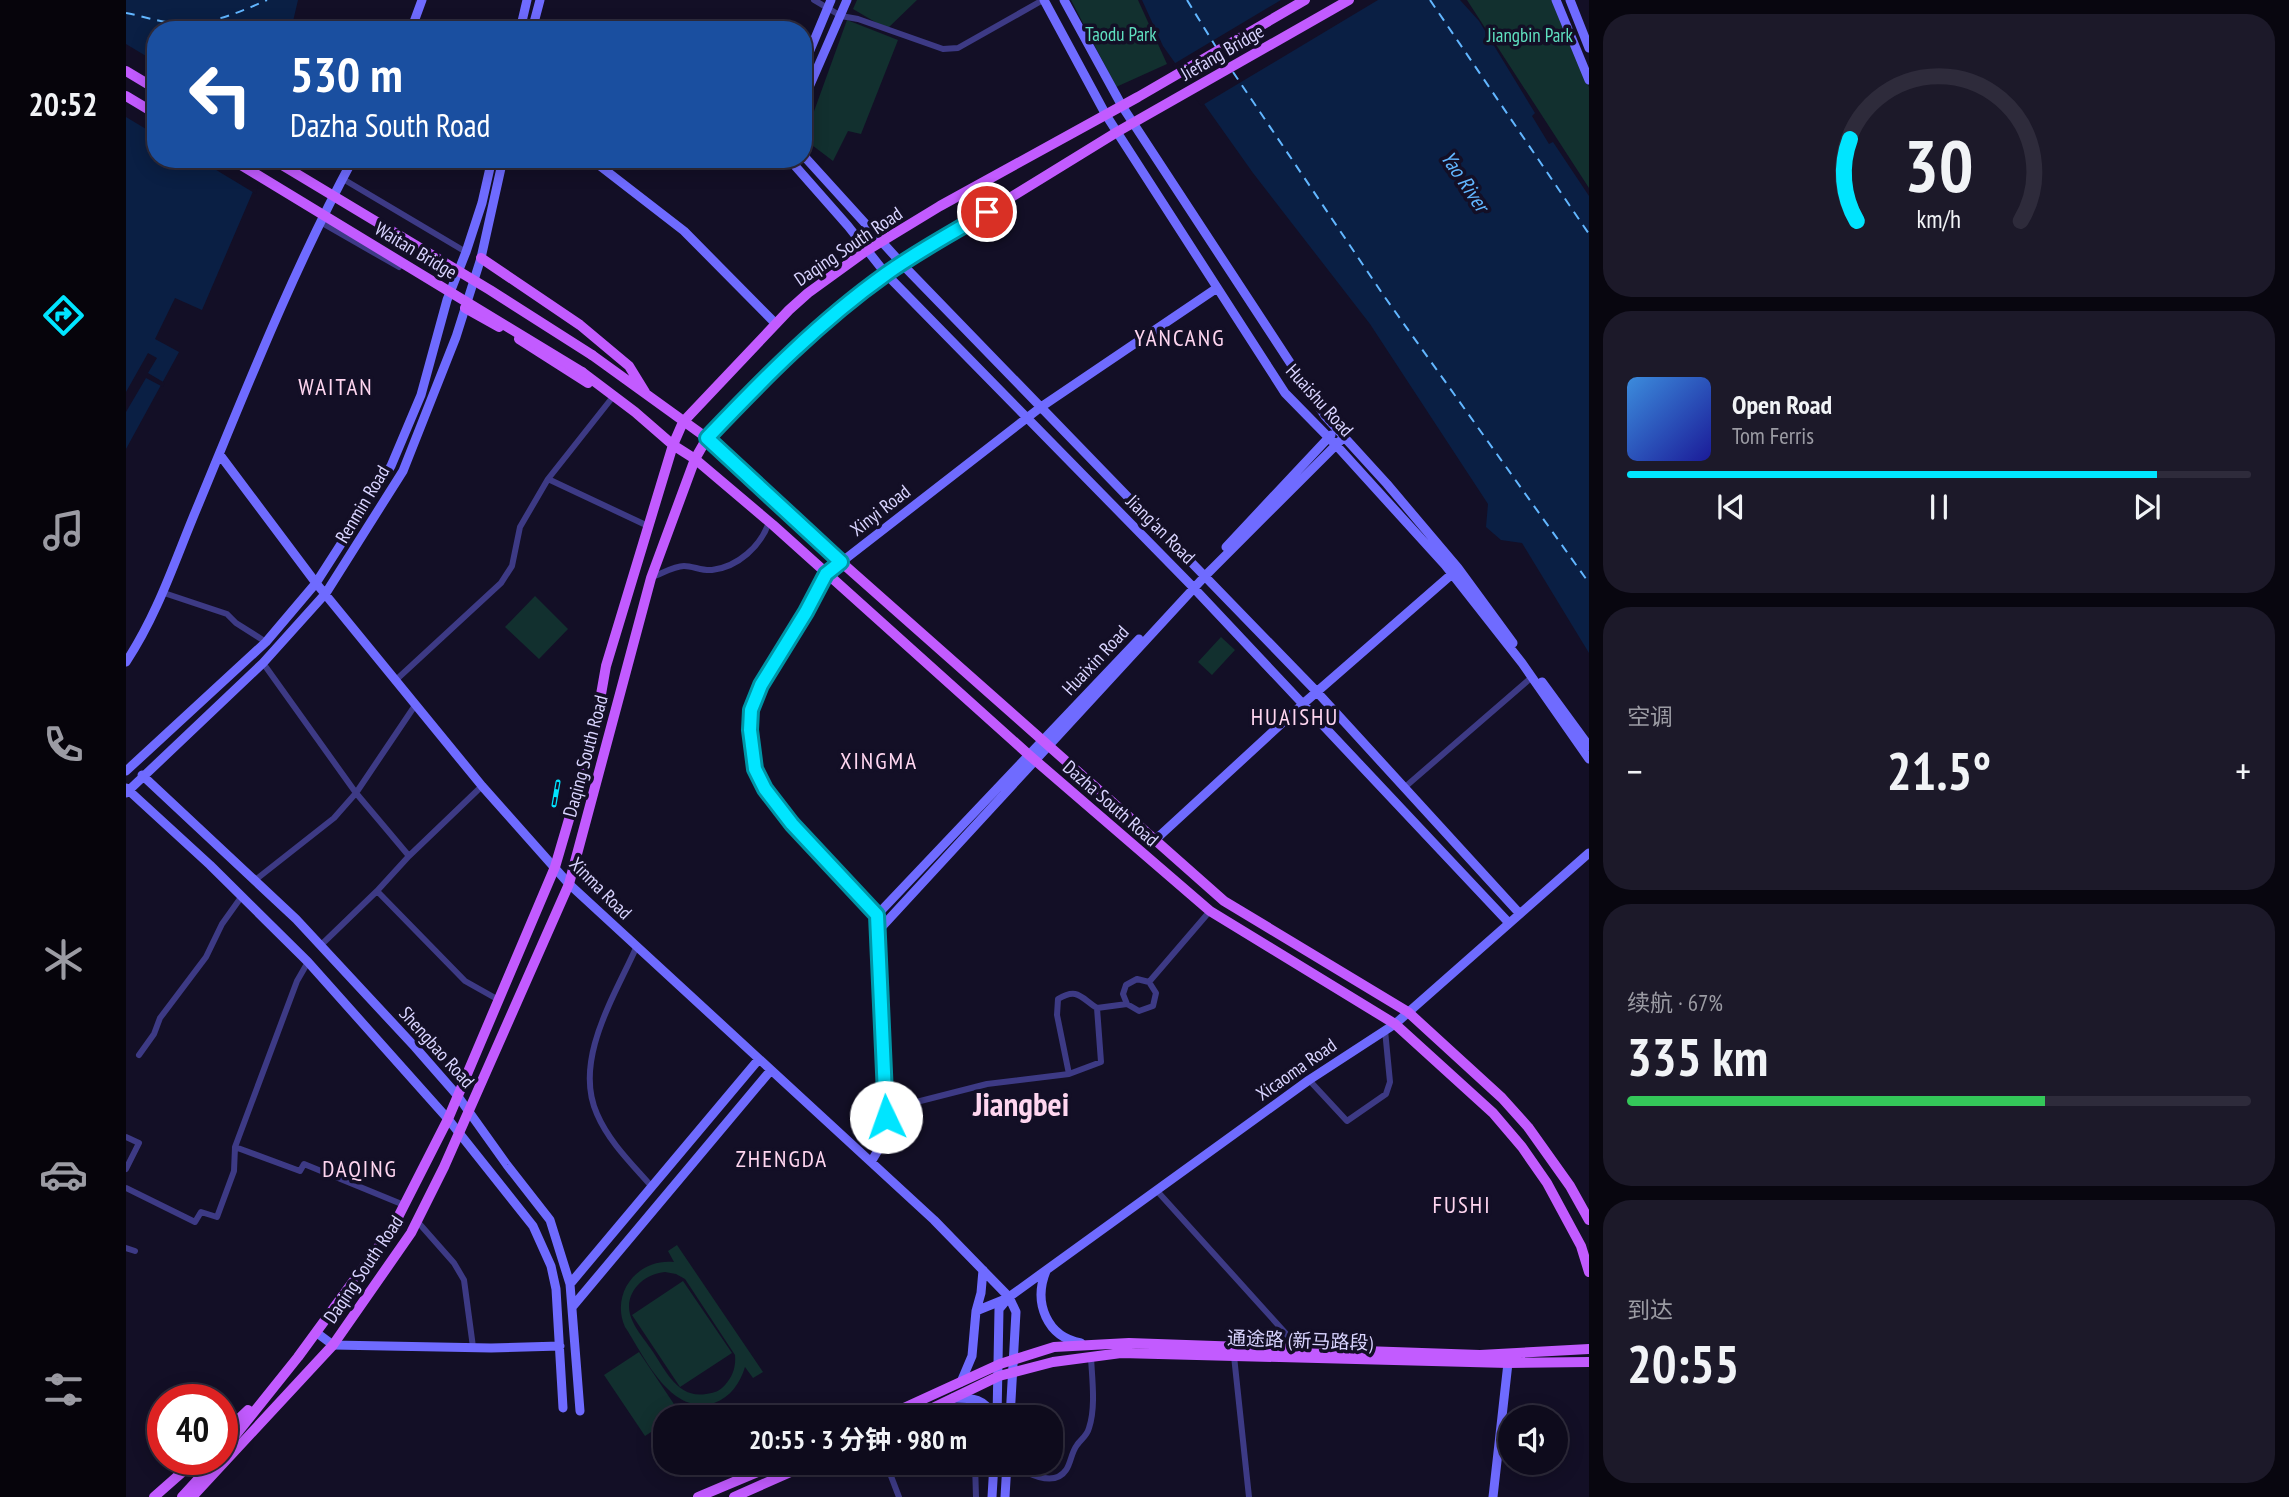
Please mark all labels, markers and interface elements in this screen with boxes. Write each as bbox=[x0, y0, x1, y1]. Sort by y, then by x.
street label: Jiefang Bridge bbox=[1175, 18, 1268, 86]
park label: Taodu Park bbox=[1085, 22, 1157, 46]
park label: Jiangbin Park bbox=[1486, 23, 1574, 47]
text: 530 m bbox=[290, 42, 403, 106]
icon: left bbox=[175, 49, 266, 140]
text: 20:52 bbox=[28, 83, 98, 125]
text: Dazha South Road bbox=[290, 104, 490, 146]
text: 30 bbox=[1904, 118, 1974, 212]
water label: Yao River bbox=[1435, 145, 1497, 219]
pin bbox=[957, 182, 1017, 242]
icon: arrive bbox=[968, 193, 1006, 231]
street label: Daqing South Road bbox=[789, 201, 907, 291]
text: km/h bbox=[1917, 203, 1961, 235]
street label: Waitan Bridge bbox=[371, 216, 462, 284]
icon: directions bbox=[39, 291, 88, 340]
district label: YANCANG bbox=[1135, 323, 1225, 352]
street label: Huaishu Road bbox=[1281, 359, 1359, 441]
district label: WAITAN bbox=[298, 372, 374, 401]
text: Open Road bbox=[1732, 388, 1832, 421]
text: Tom Ferris bbox=[1732, 421, 1814, 450]
street label: Renmin Road bbox=[330, 461, 394, 547]
street label: Xinyi Road bbox=[845, 479, 915, 541]
icon: previous bbox=[1712, 488, 1750, 526]
icon: pause bbox=[1920, 488, 1958, 526]
icon: next bbox=[2128, 488, 2166, 526]
street label: Jiang'an Road bbox=[1121, 489, 1200, 568]
icon: music bbox=[39, 506, 88, 555]
street label: Huaixin Road bbox=[1057, 620, 1133, 700]
street label: Daqing South Road bbox=[557, 692, 613, 820]
district label: HUAISHU bbox=[1251, 702, 1339, 731]
text: 空调 bbox=[1627, 702, 1673, 731]
icon: phone bbox=[39, 720, 88, 769]
text: 21.5° bbox=[1887, 737, 1991, 804]
district label: XINGMA bbox=[840, 746, 918, 775]
text: − bbox=[1627, 746, 1643, 795]
text: + bbox=[2235, 746, 2251, 795]
street label: Dazha South Road bbox=[1058, 755, 1164, 851]
street label: Xinma Road bbox=[565, 852, 637, 924]
icon: climate bbox=[39, 935, 88, 984]
text: 续航 · 67% bbox=[1627, 988, 1723, 1017]
street label: Shengbao Road bbox=[394, 1001, 480, 1093]
text: 335 km bbox=[1627, 1023, 1768, 1090]
street label: Xicaoma Road bbox=[1251, 1033, 1341, 1105]
position arrow bbox=[849, 1080, 923, 1154]
district label: Jiangbei bbox=[972, 1082, 1069, 1125]
district label: ZHENGDA bbox=[736, 1144, 828, 1173]
icon: car bbox=[39, 1150, 88, 1199]
district label: DAQING bbox=[322, 1154, 398, 1183]
district label: FUSHI bbox=[1432, 1190, 1492, 1219]
street label: Daqing South Road bbox=[318, 1210, 408, 1328]
text: 到达 bbox=[1627, 1295, 1673, 1324]
street label: 通途路 (新马路段) bbox=[1227, 1325, 1374, 1355]
text: 20:55 bbox=[1627, 1330, 1739, 1397]
icon: filters bbox=[39, 1365, 88, 1414]
speed limit sign: 40 bbox=[147, 1384, 238, 1475]
map controls bbox=[1498, 1405, 1568, 1475]
button: sound bbox=[1498, 1405, 1568, 1475]
text: 20:55 · 3 分钟 · 980 m bbox=[749, 1423, 967, 1456]

